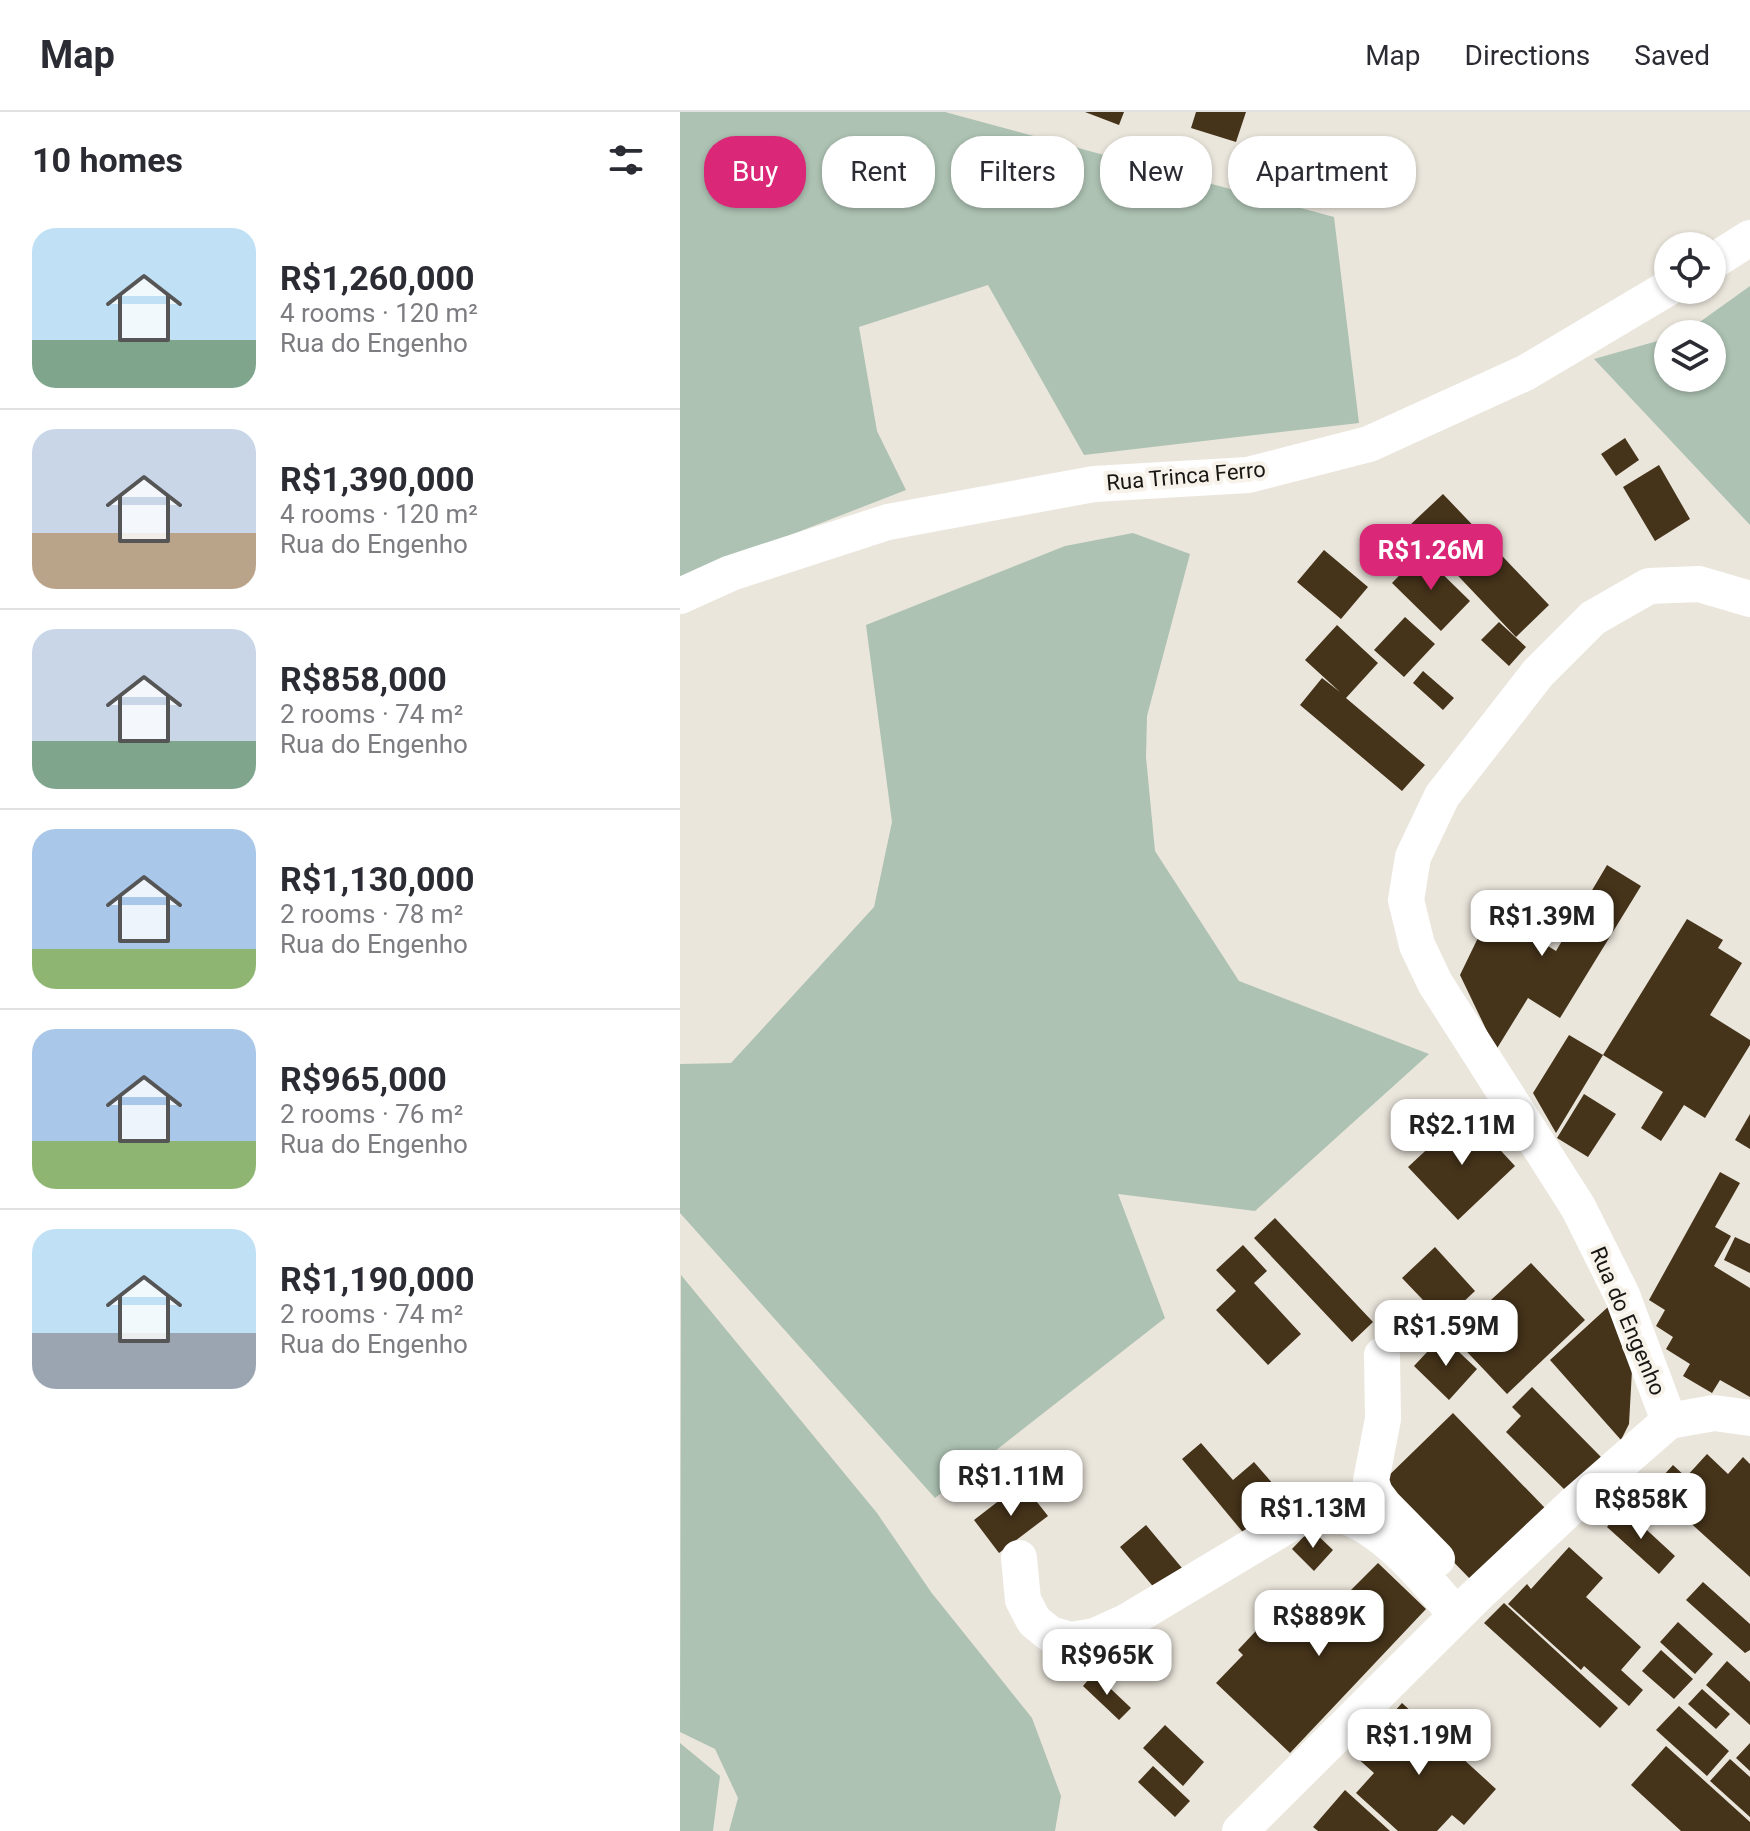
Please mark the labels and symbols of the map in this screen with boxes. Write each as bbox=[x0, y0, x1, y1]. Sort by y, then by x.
street label: Rua Trinca Ferro bbox=[1105, 457, 1267, 495]
pin: R$1.26M bbox=[1357, 524, 1505, 592]
pin: R$1.39M bbox=[1468, 890, 1616, 958]
pin: R$2.11M bbox=[1388, 1099, 1536, 1167]
street label: Rua do Engenho bbox=[1585, 1243, 1671, 1399]
pin: R$1.59M bbox=[1372, 1300, 1520, 1368]
pin: R$1.11M bbox=[937, 1450, 1085, 1518]
pin: R$858K bbox=[1576, 1473, 1706, 1541]
pin: R$1.13M bbox=[1239, 1482, 1387, 1550]
pin: R$889K bbox=[1254, 1590, 1384, 1658]
pin: R$965K bbox=[1042, 1629, 1172, 1697]
pin: R$1.19M bbox=[1345, 1709, 1493, 1777]

